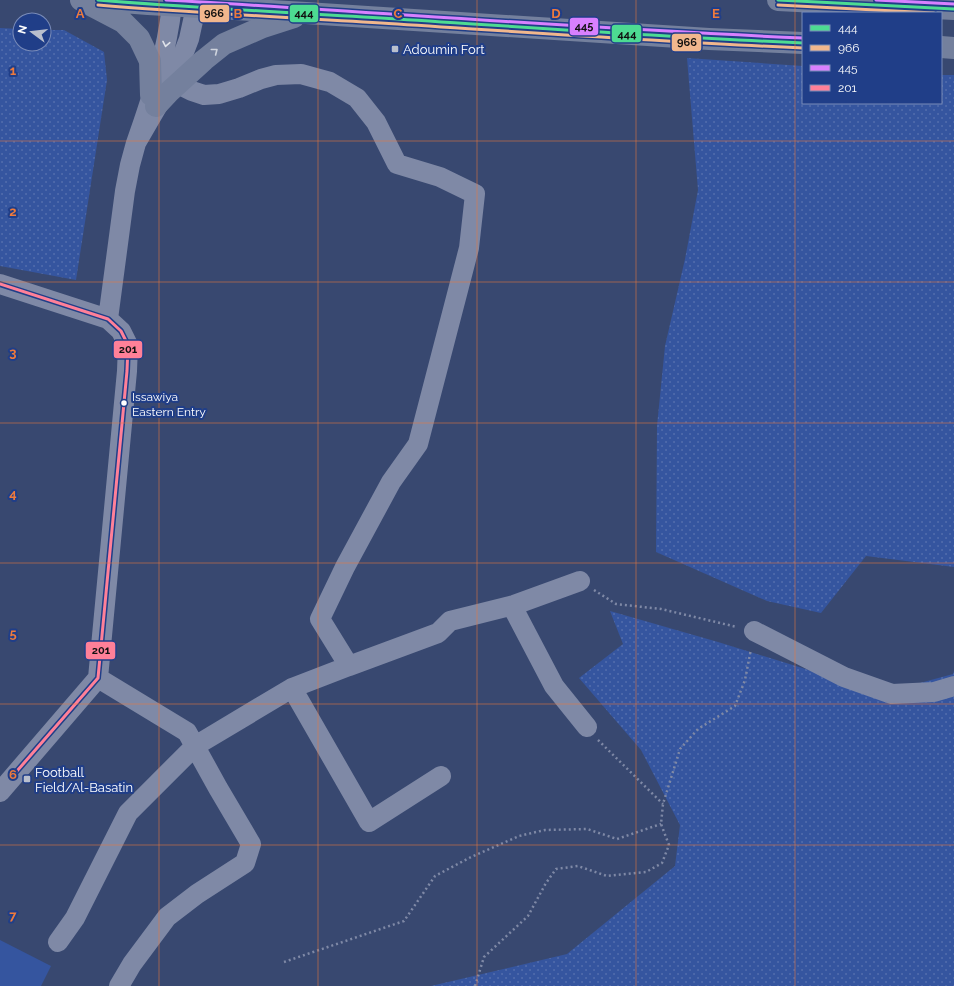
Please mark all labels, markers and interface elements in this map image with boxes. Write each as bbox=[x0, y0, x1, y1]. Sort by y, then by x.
line badge: 966 bbox=[199, 4, 230, 23]
line badge: 444 bbox=[289, 4, 319, 23]
text: A bbox=[76, 6, 85, 21]
text: B bbox=[234, 6, 243, 21]
text: C bbox=[394, 6, 403, 21]
text: D bbox=[551, 6, 561, 21]
text: E bbox=[712, 6, 720, 21]
text: 966 bbox=[204, 7, 224, 20]
text: 444 bbox=[295, 7, 313, 20]
north arrow bbox=[12, 12, 52, 52]
legend bbox=[802, 12, 942, 104]
line badge: 445 bbox=[569, 17, 599, 36]
text: 445 bbox=[575, 20, 593, 33]
text: 444 bbox=[838, 21, 858, 35]
text: N bbox=[15, 24, 30, 35]
line badge: 444 bbox=[611, 24, 642, 43]
text: 444 bbox=[618, 28, 636, 41]
line badge: 966 bbox=[671, 33, 702, 52]
text: 966 bbox=[677, 36, 697, 49]
one-way arrow bbox=[162, 40, 171, 47]
text: 966 bbox=[838, 41, 860, 55]
place label: Adoumin Fort bbox=[403, 42, 485, 57]
marker: Adoumin Fort bbox=[390, 44, 400, 54]
one-way arrow bbox=[211, 48, 218, 55]
text: 445 bbox=[838, 61, 858, 75]
text: 1 bbox=[10, 63, 17, 78]
text: 201 bbox=[838, 81, 857, 95]
text: 2 bbox=[9, 204, 17, 219]
line badge: 201 bbox=[113, 340, 143, 359]
text: 201 bbox=[119, 343, 138, 356]
text: 3 bbox=[9, 345, 17, 360]
place label: Issawiya Eastern Entry bbox=[132, 390, 206, 419]
marker: Issawiya Eastern Entry bbox=[119, 398, 129, 408]
text: 4 bbox=[9, 486, 17, 501]
text: 5 bbox=[9, 626, 17, 641]
line badge: 201 bbox=[85, 641, 116, 660]
text: 201 bbox=[92, 644, 111, 657]
place label: Football Field/Al-Basatin bbox=[35, 765, 133, 795]
text: 6 bbox=[9, 767, 17, 782]
marker: Football Field/Al-Basatin bbox=[22, 774, 32, 784]
text: 7 bbox=[9, 908, 17, 923]

